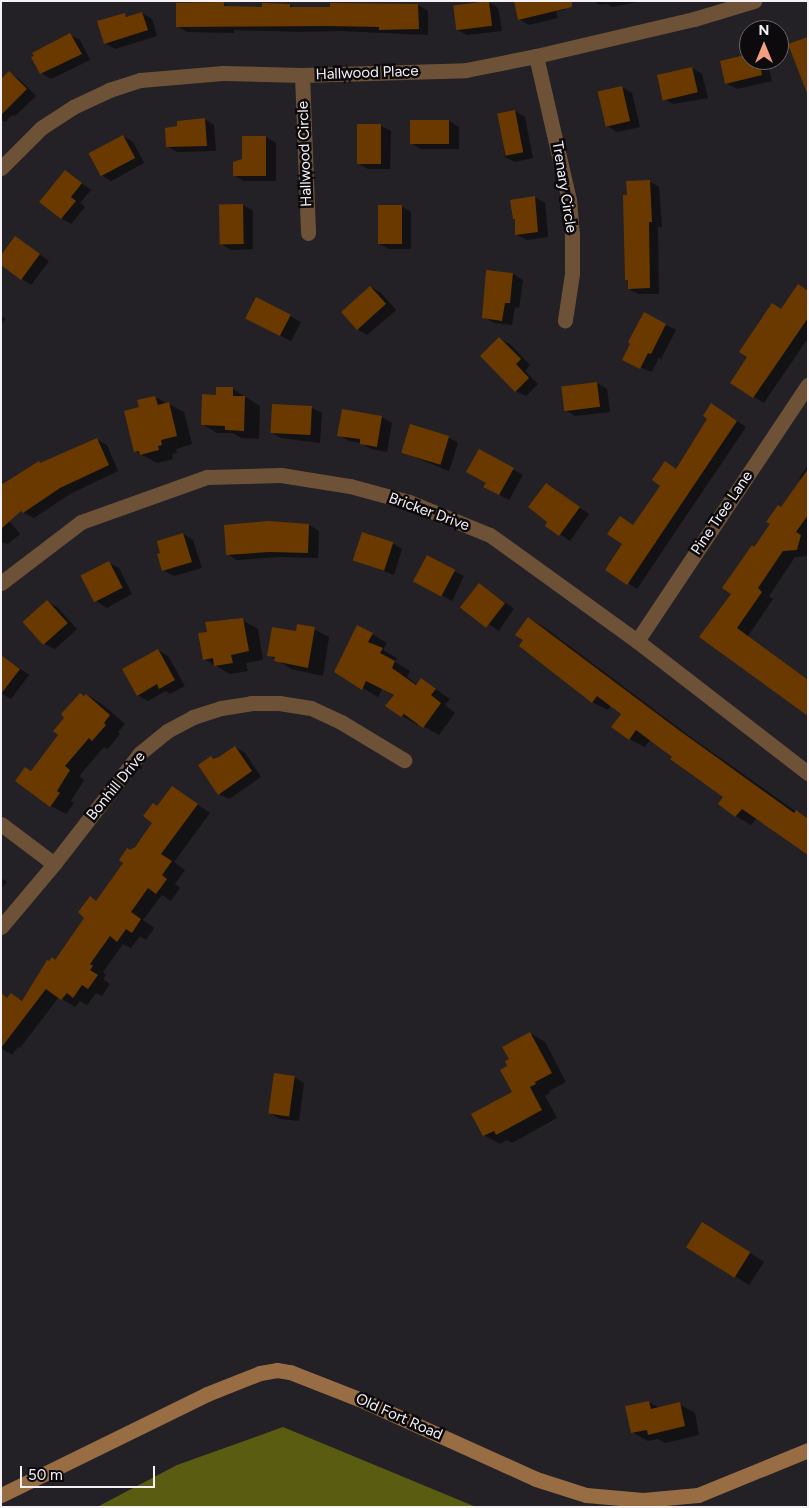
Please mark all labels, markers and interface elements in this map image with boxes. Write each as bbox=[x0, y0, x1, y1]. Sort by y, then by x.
north arrow bbox=[739, 20, 789, 70]
text: N bbox=[759, 22, 769, 39]
street label: Hallwood Place bbox=[315, 62, 419, 84]
street label: Hallwood Circle bbox=[294, 101, 316, 207]
street label: Trenary Circle bbox=[548, 140, 580, 234]
street label: Pine Tree Lane bbox=[687, 468, 757, 558]
street label: Bricker Drive bbox=[386, 489, 472, 535]
street label: Bonhill Drive bbox=[83, 748, 149, 824]
street label: Old Fort Road bbox=[353, 1390, 445, 1444]
scale bar bbox=[22, 1456, 158, 1488]
text: 50 m bbox=[28, 1466, 63, 1484]

